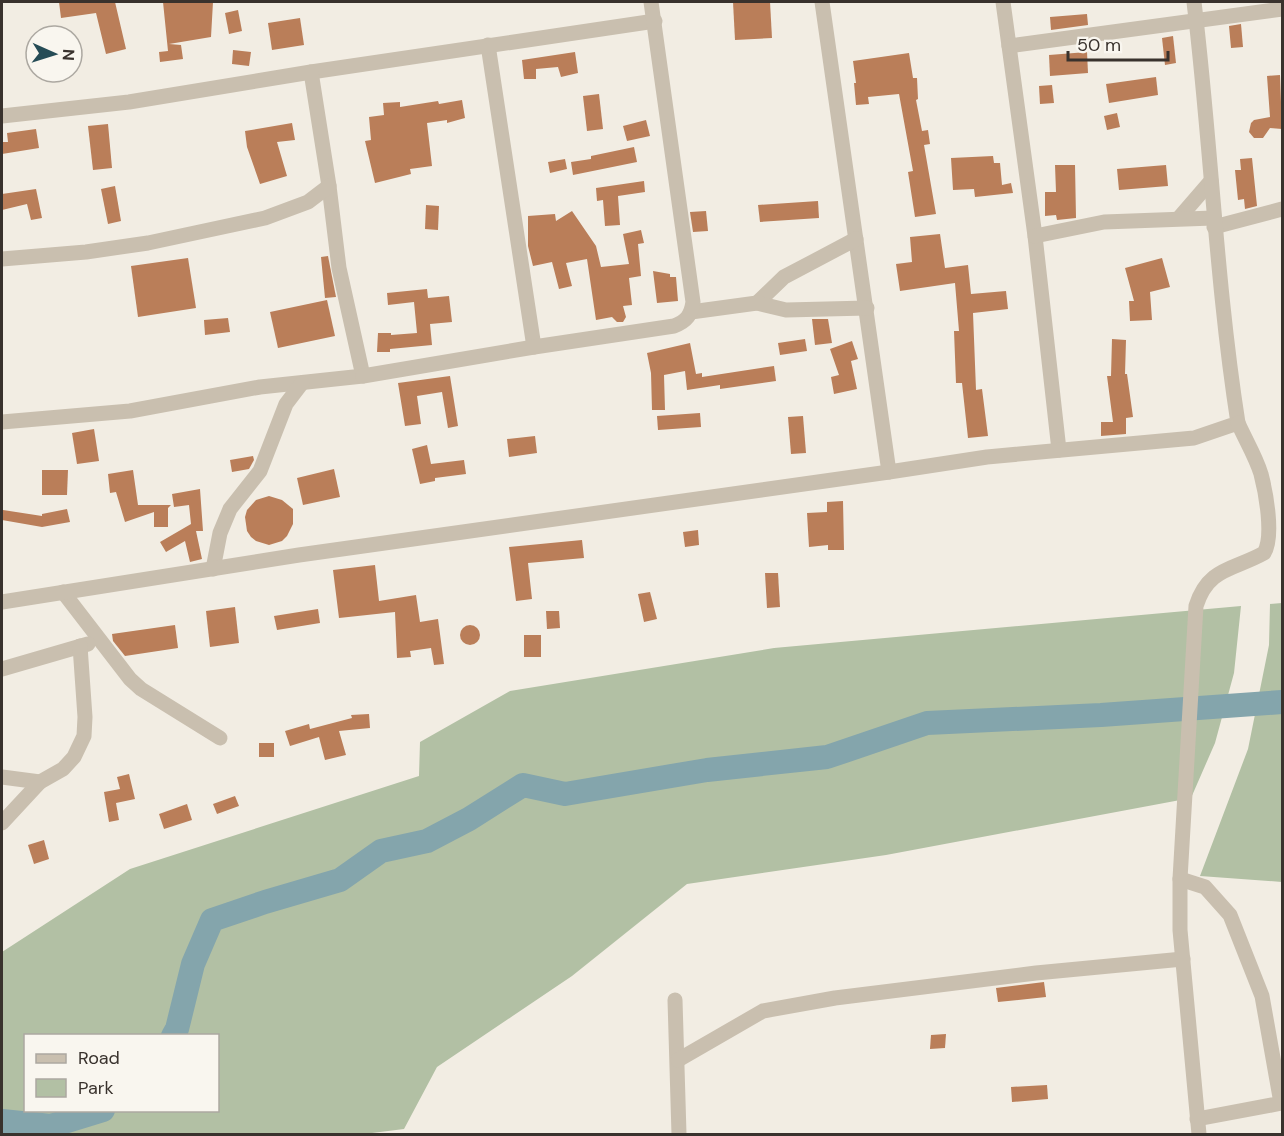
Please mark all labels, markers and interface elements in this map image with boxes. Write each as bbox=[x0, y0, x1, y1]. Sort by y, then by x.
north arrow bbox=[24, 24, 84, 84]
scale bar bbox=[1068, 24, 1168, 62]
text: 50 m bbox=[1077, 33, 1121, 57]
text: N bbox=[58, 48, 79, 61]
legend bbox=[24, 1034, 219, 1112]
text: Road bbox=[78, 1046, 120, 1070]
text: Park bbox=[78, 1076, 114, 1100]

